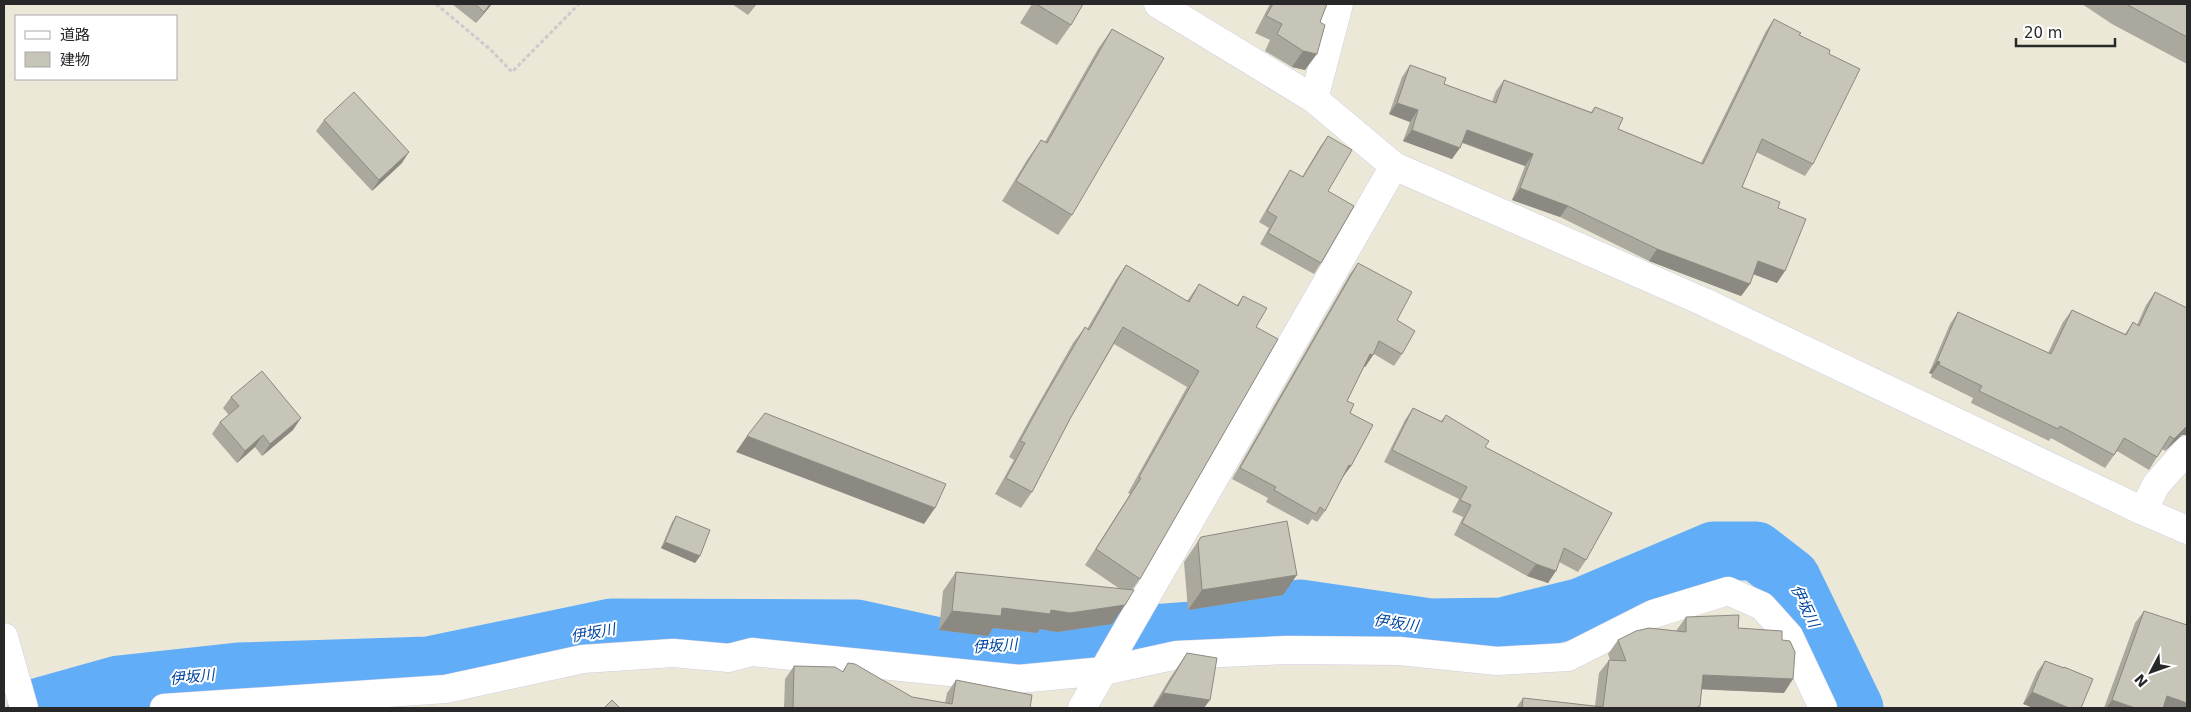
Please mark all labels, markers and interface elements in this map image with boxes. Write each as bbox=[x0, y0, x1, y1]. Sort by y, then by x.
legend bbox=[15, 15, 178, 80]
scale bar bbox=[2016, 15, 2115, 47]
text: 20 m bbox=[2024, 24, 2062, 42]
text: 道路 bbox=[60, 26, 90, 44]
text: 建物 bbox=[60, 51, 90, 69]
water label: 伊坂川 bbox=[1787, 582, 1824, 632]
water label: 伊坂川 bbox=[1372, 611, 1422, 635]
water label: 伊坂川 bbox=[569, 620, 619, 646]
water label: 伊坂川 bbox=[972, 635, 1020, 657]
north arrow bbox=[2126, 647, 2176, 697]
water label: 伊坂川 bbox=[169, 665, 217, 688]
text: N bbox=[2131, 671, 2151, 690]

